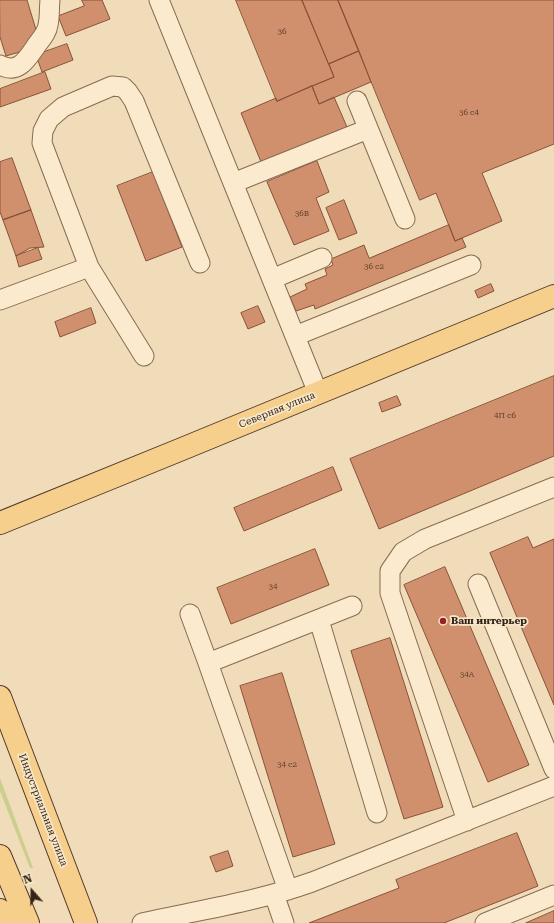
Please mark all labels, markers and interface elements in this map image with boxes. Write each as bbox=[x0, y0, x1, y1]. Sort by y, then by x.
house number: 36 bbox=[278, 27, 286, 37]
house number: 36 с4 bbox=[459, 108, 479, 118]
house number: 36В bbox=[295, 209, 309, 219]
house number: 36 с2 bbox=[364, 262, 384, 272]
street label: Северная улица bbox=[237, 389, 317, 431]
house number: 4П с6 bbox=[494, 411, 516, 421]
house number: 34 bbox=[269, 582, 277, 592]
place label: Ваш интерьер bbox=[451, 615, 527, 627]
marker: Ваш интерьер bbox=[438, 616, 448, 626]
house number: 34А bbox=[460, 670, 474, 680]
street label: Индустриальная улица bbox=[16, 752, 70, 868]
house number: 34 с2 bbox=[277, 760, 297, 770]
north arrow bbox=[12, 871, 52, 911]
text: N bbox=[22, 872, 34, 887]

